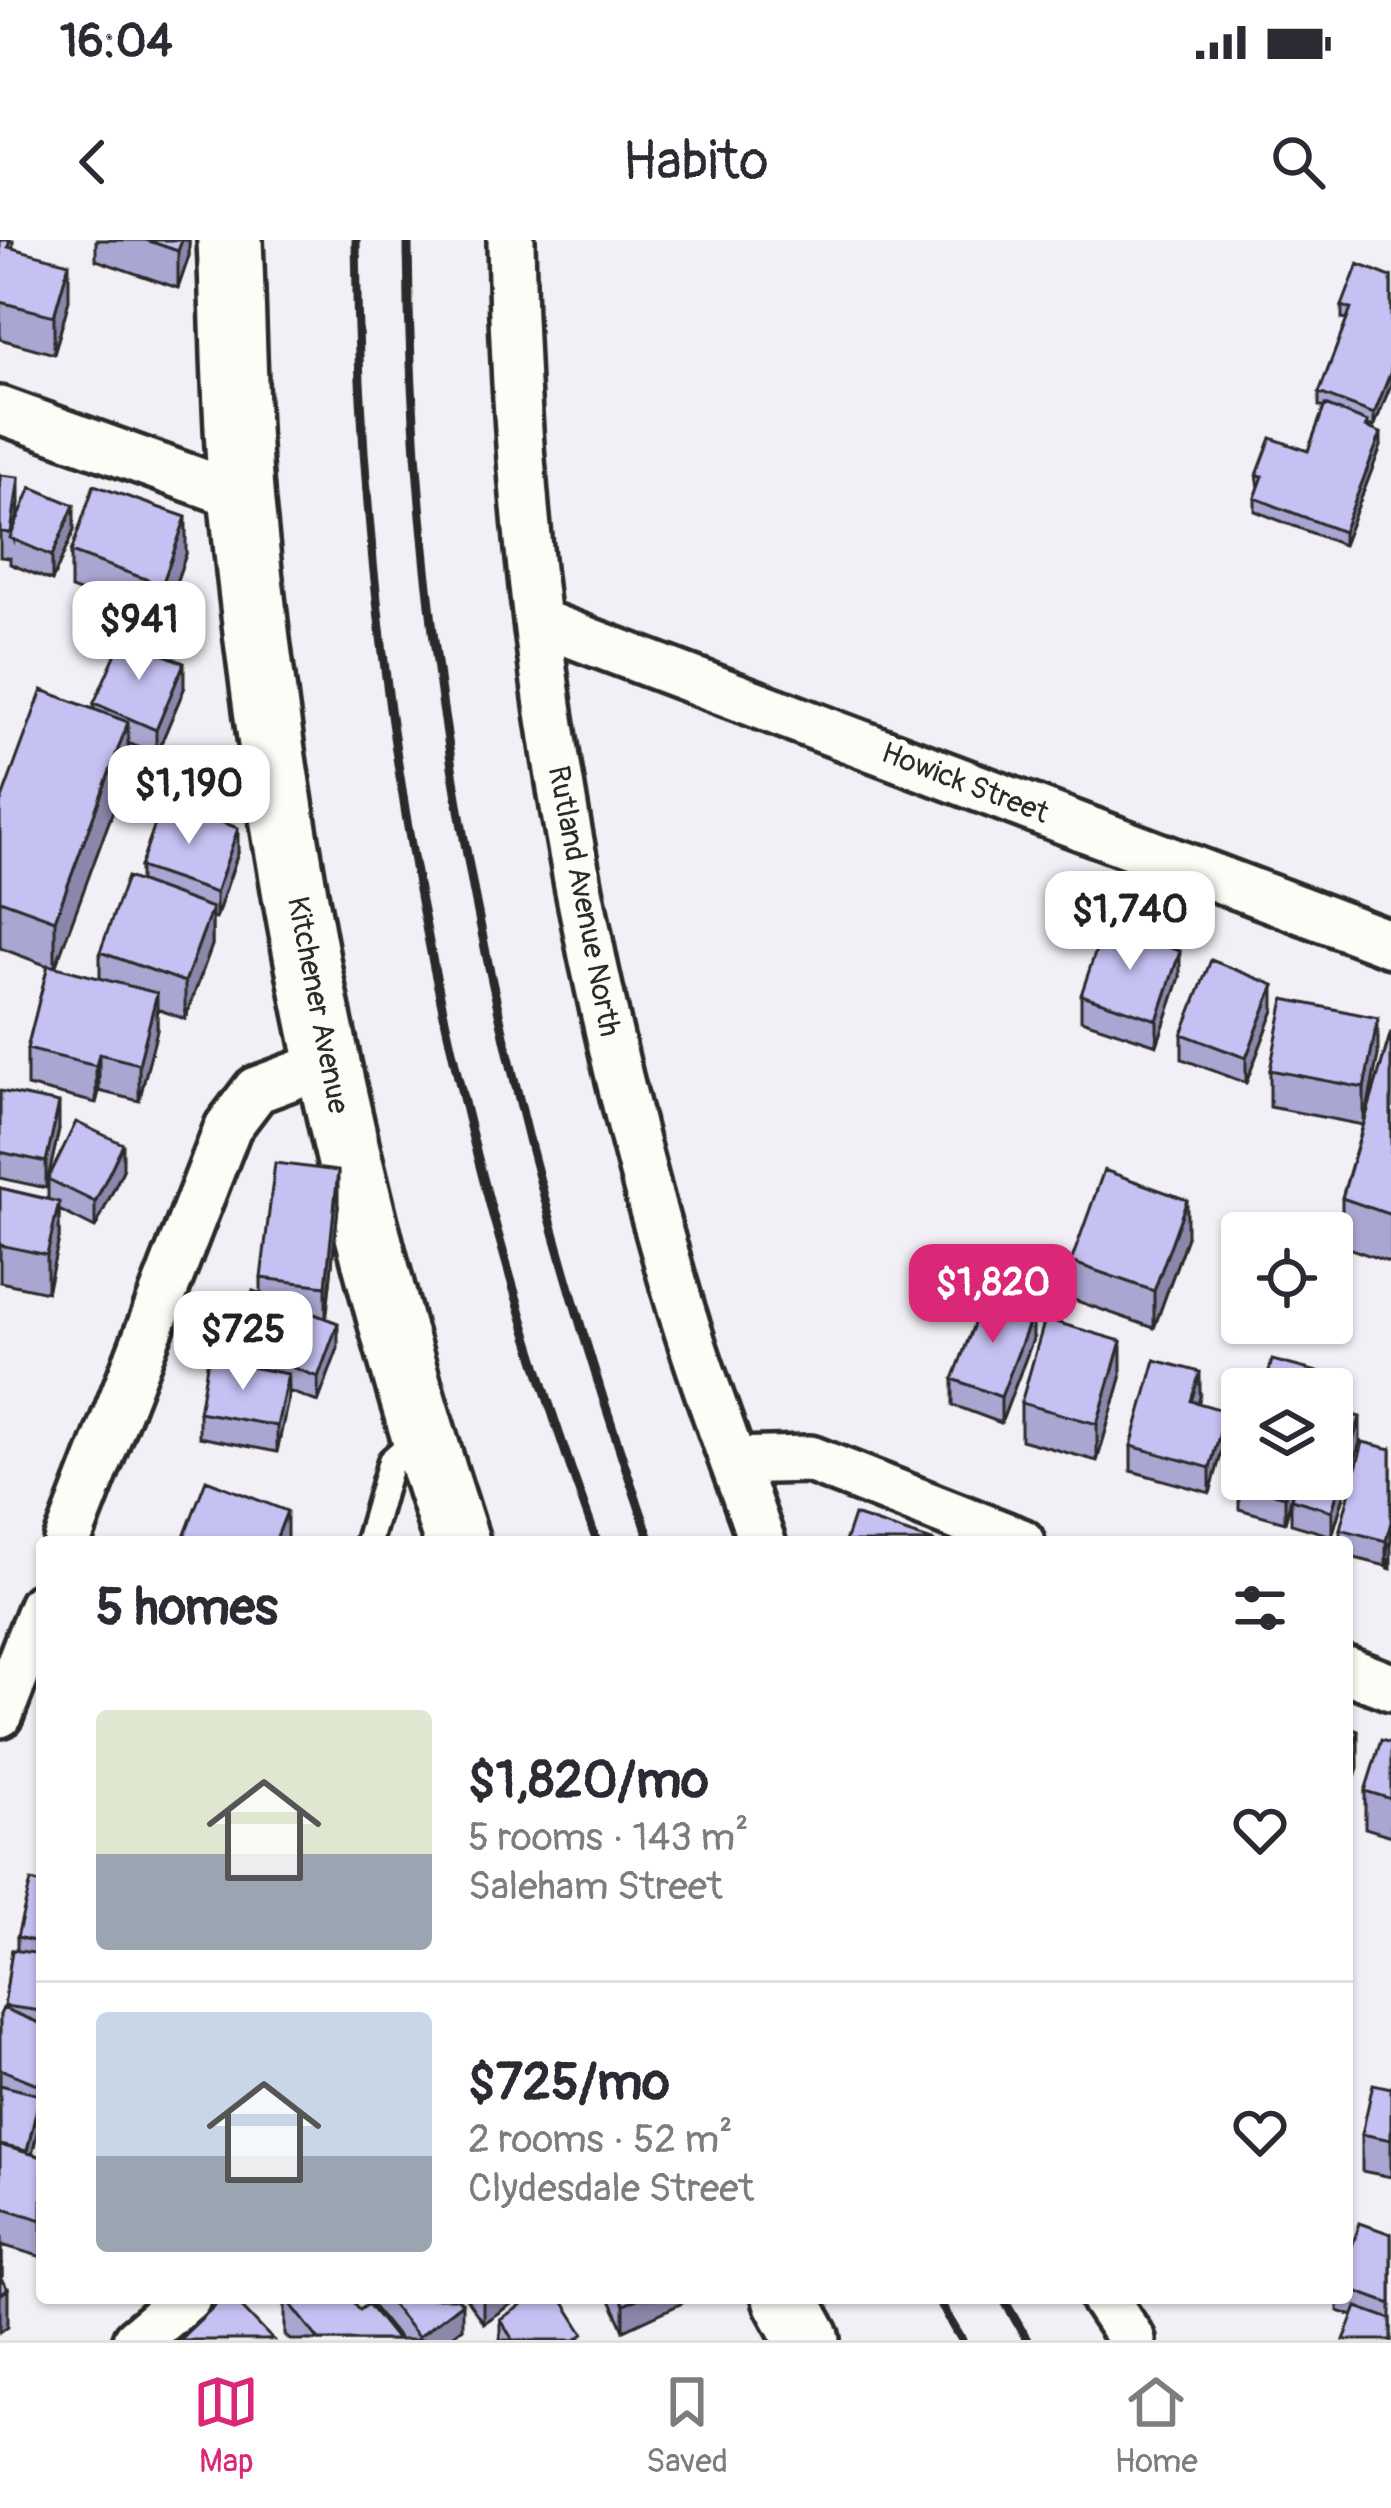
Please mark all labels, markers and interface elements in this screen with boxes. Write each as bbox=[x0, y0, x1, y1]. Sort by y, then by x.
text: 16:04 bbox=[60, 14, 173, 70]
text: Habito bbox=[622, 128, 769, 196]
icon: back bbox=[60, 129, 126, 195]
icon: search bbox=[1265, 129, 1331, 195]
pin: $941 bbox=[68, 581, 210, 683]
text: $941 bbox=[99, 595, 179, 644]
street label: Howick Street bbox=[876, 734, 1055, 832]
pin: $1,190 bbox=[91, 745, 287, 847]
text: $1,190 bbox=[135, 759, 243, 808]
street label: Rutland Avenue North bbox=[540, 763, 628, 1039]
pin: $1,740 bbox=[1032, 871, 1228, 973]
text: $1,740 bbox=[1072, 885, 1188, 934]
street label: Kitchener Avenue bbox=[279, 893, 357, 1117]
map controls bbox=[1221, 1212, 1353, 1500]
button: locate bbox=[1221, 1212, 1353, 1344]
pin: $1,820 bbox=[895, 1244, 1091, 1346]
text: $1,820 bbox=[936, 1258, 1050, 1307]
pin: $725 bbox=[172, 1291, 314, 1393]
text: $725 bbox=[201, 1305, 285, 1354]
button: layers bbox=[1221, 1368, 1353, 1500]
icon: filters bbox=[1227, 1575, 1293, 1641]
text: 5 homes bbox=[96, 1576, 278, 1640]
text: $1,820/mo bbox=[468, 1749, 709, 1813]
icon: home bbox=[192, 1758, 336, 1902]
icon: heart bbox=[1227, 1797, 1293, 1863]
text: 5 rooms · 143 m² bbox=[468, 1813, 749, 1862]
text: Saleham Street bbox=[468, 1862, 723, 1911]
text: $725/mo bbox=[468, 2051, 670, 2115]
icon: home bbox=[192, 2060, 336, 2204]
icon: heart bbox=[1227, 2099, 1293, 2165]
text: 2 rooms · 52 m² bbox=[468, 2115, 733, 2164]
text: Clydesdale Street bbox=[468, 2164, 754, 2213]
tab: Map bbox=[193, 2369, 259, 2482]
tab: Saved bbox=[646, 2369, 728, 2482]
tab: Home bbox=[1114, 2369, 1198, 2482]

